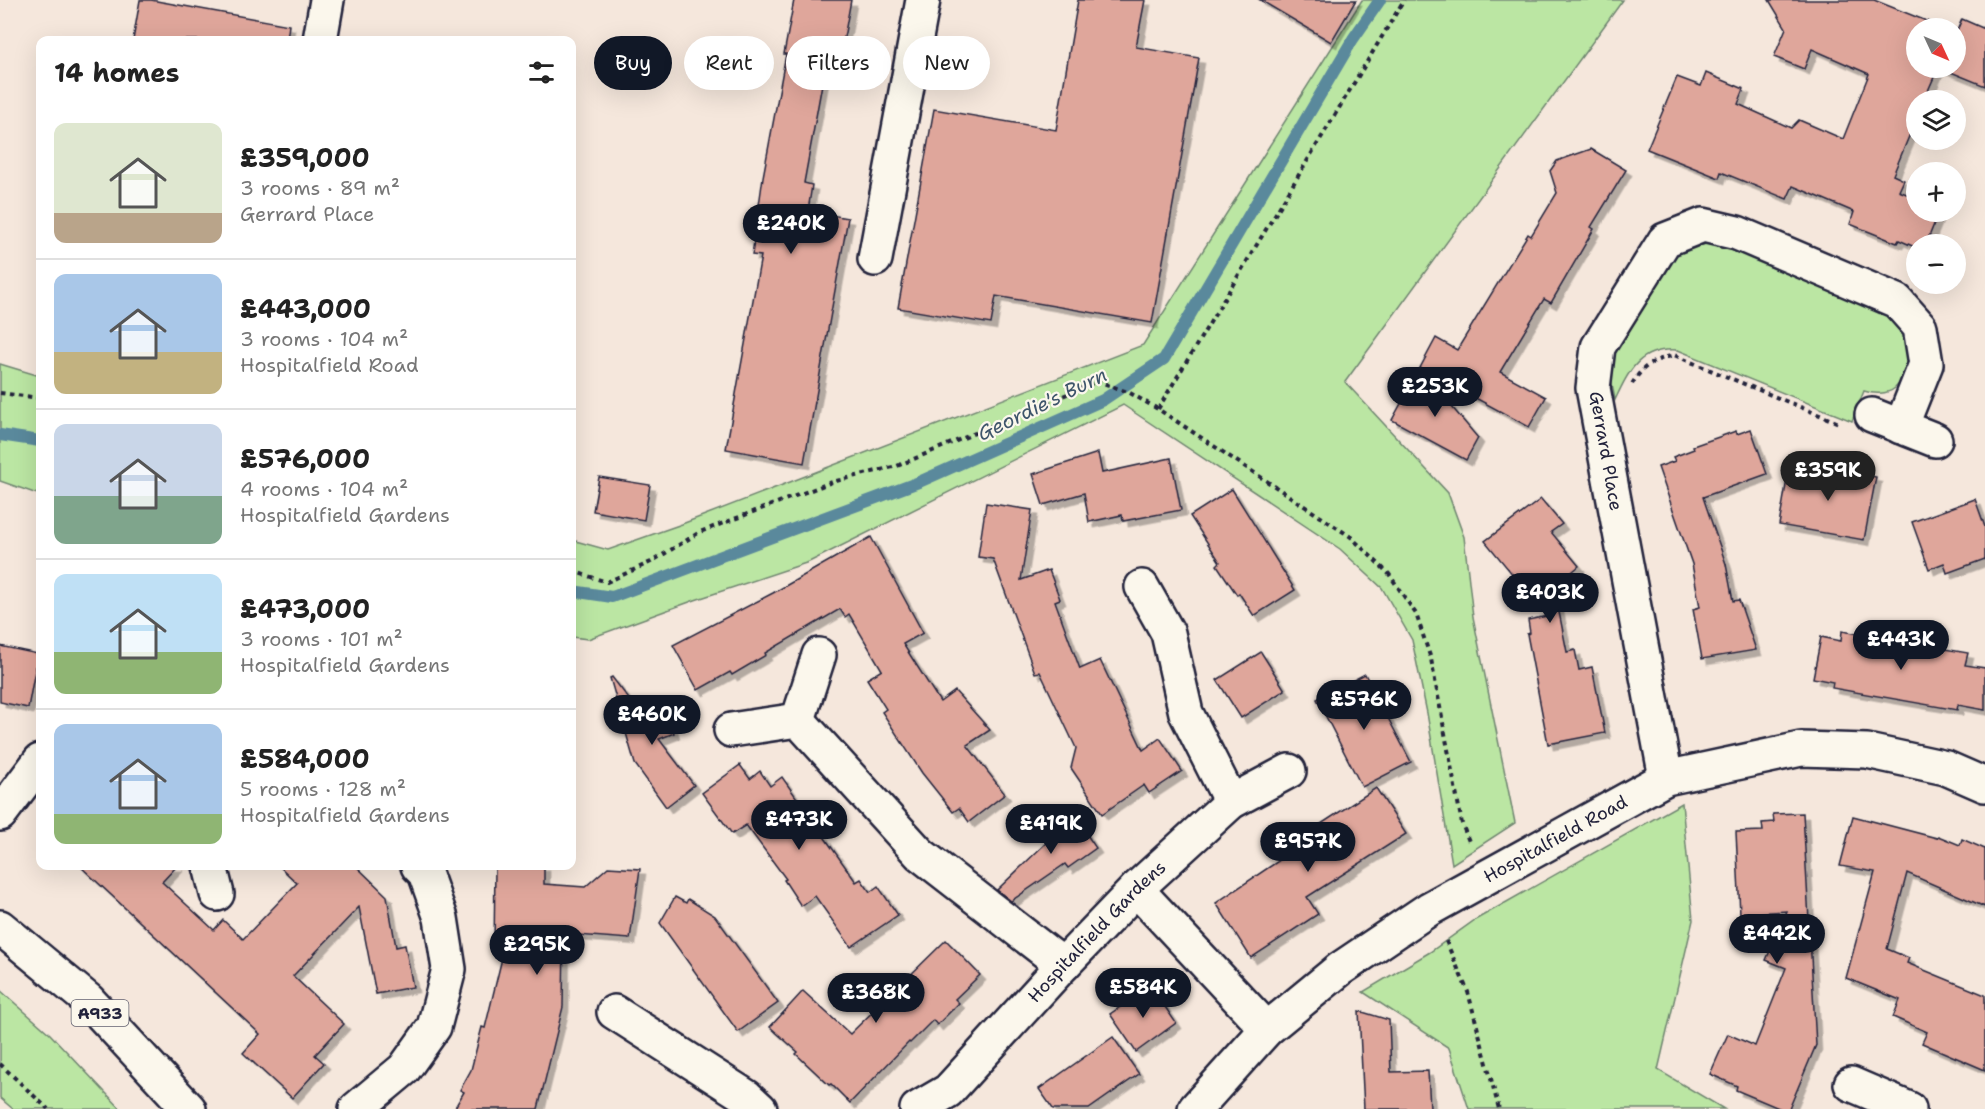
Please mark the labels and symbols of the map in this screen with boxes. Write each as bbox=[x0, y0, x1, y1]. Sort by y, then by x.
north arrow bbox=[1906, 18, 1966, 78]
pin: £240K bbox=[749, 204, 833, 255]
water label: Geordie's Burn bbox=[973, 361, 1111, 447]
pin: £253K bbox=[1393, 367, 1477, 418]
street label: Gerrard Place bbox=[1584, 389, 1628, 513]
pin: £359K bbox=[1786, 451, 1870, 502]
pin: £403K bbox=[1508, 573, 1592, 624]
pin: £443K bbox=[1859, 620, 1943, 671]
pin: £576K bbox=[1322, 680, 1406, 731]
pin: £460K bbox=[610, 695, 694, 746]
street label: Hospitalfield Road bbox=[1479, 790, 1632, 889]
pin: £473K bbox=[757, 800, 841, 851]
pin: £419K bbox=[1009, 804, 1093, 855]
pin: £957K bbox=[1266, 822, 1350, 873]
street label: Hospitalfield Gardens bbox=[1022, 855, 1171, 1008]
pin: £442K bbox=[1735, 914, 1819, 965]
pin: £295K bbox=[495, 925, 579, 976]
pin: £584K bbox=[1101, 968, 1185, 1019]
pin: £368K bbox=[834, 973, 918, 1024]
road number: A933 bbox=[72, 1000, 128, 1026]

